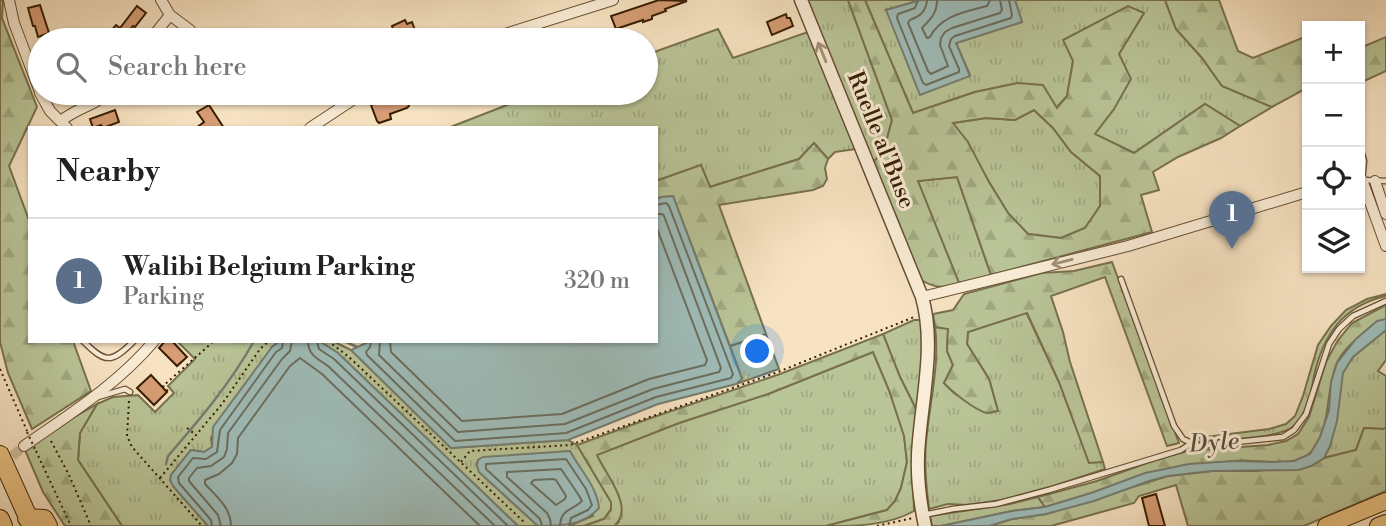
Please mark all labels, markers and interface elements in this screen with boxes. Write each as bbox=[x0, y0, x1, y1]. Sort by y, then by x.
map controls bbox=[1302, 21, 1365, 273]
button: + bbox=[1302, 21, 1365, 84]
search box bbox=[28, 28, 658, 105]
one-way arrow bbox=[815, 41, 828, 63]
icon: search bbox=[52, 48, 90, 86]
text: Search here bbox=[108, 51, 247, 83]
street label: Ruelle al'Buse bbox=[841, 67, 921, 213]
button: − bbox=[1302, 84, 1365, 147]
button: locate bbox=[1302, 147, 1365, 210]
text: Nearby bbox=[56, 153, 160, 191]
pin: 1 bbox=[1209, 191, 1255, 249]
button: layers bbox=[1302, 210, 1365, 273]
text: Walibi Belgium Parking bbox=[123, 251, 415, 283]
one-way arrow bbox=[1051, 256, 1073, 269]
text: 1 bbox=[73, 267, 85, 295]
text: 320 m bbox=[564, 267, 630, 295]
text: Parking bbox=[123, 283, 204, 311]
your location bbox=[740, 334, 774, 368]
water label: Dyle bbox=[1187, 426, 1240, 460]

